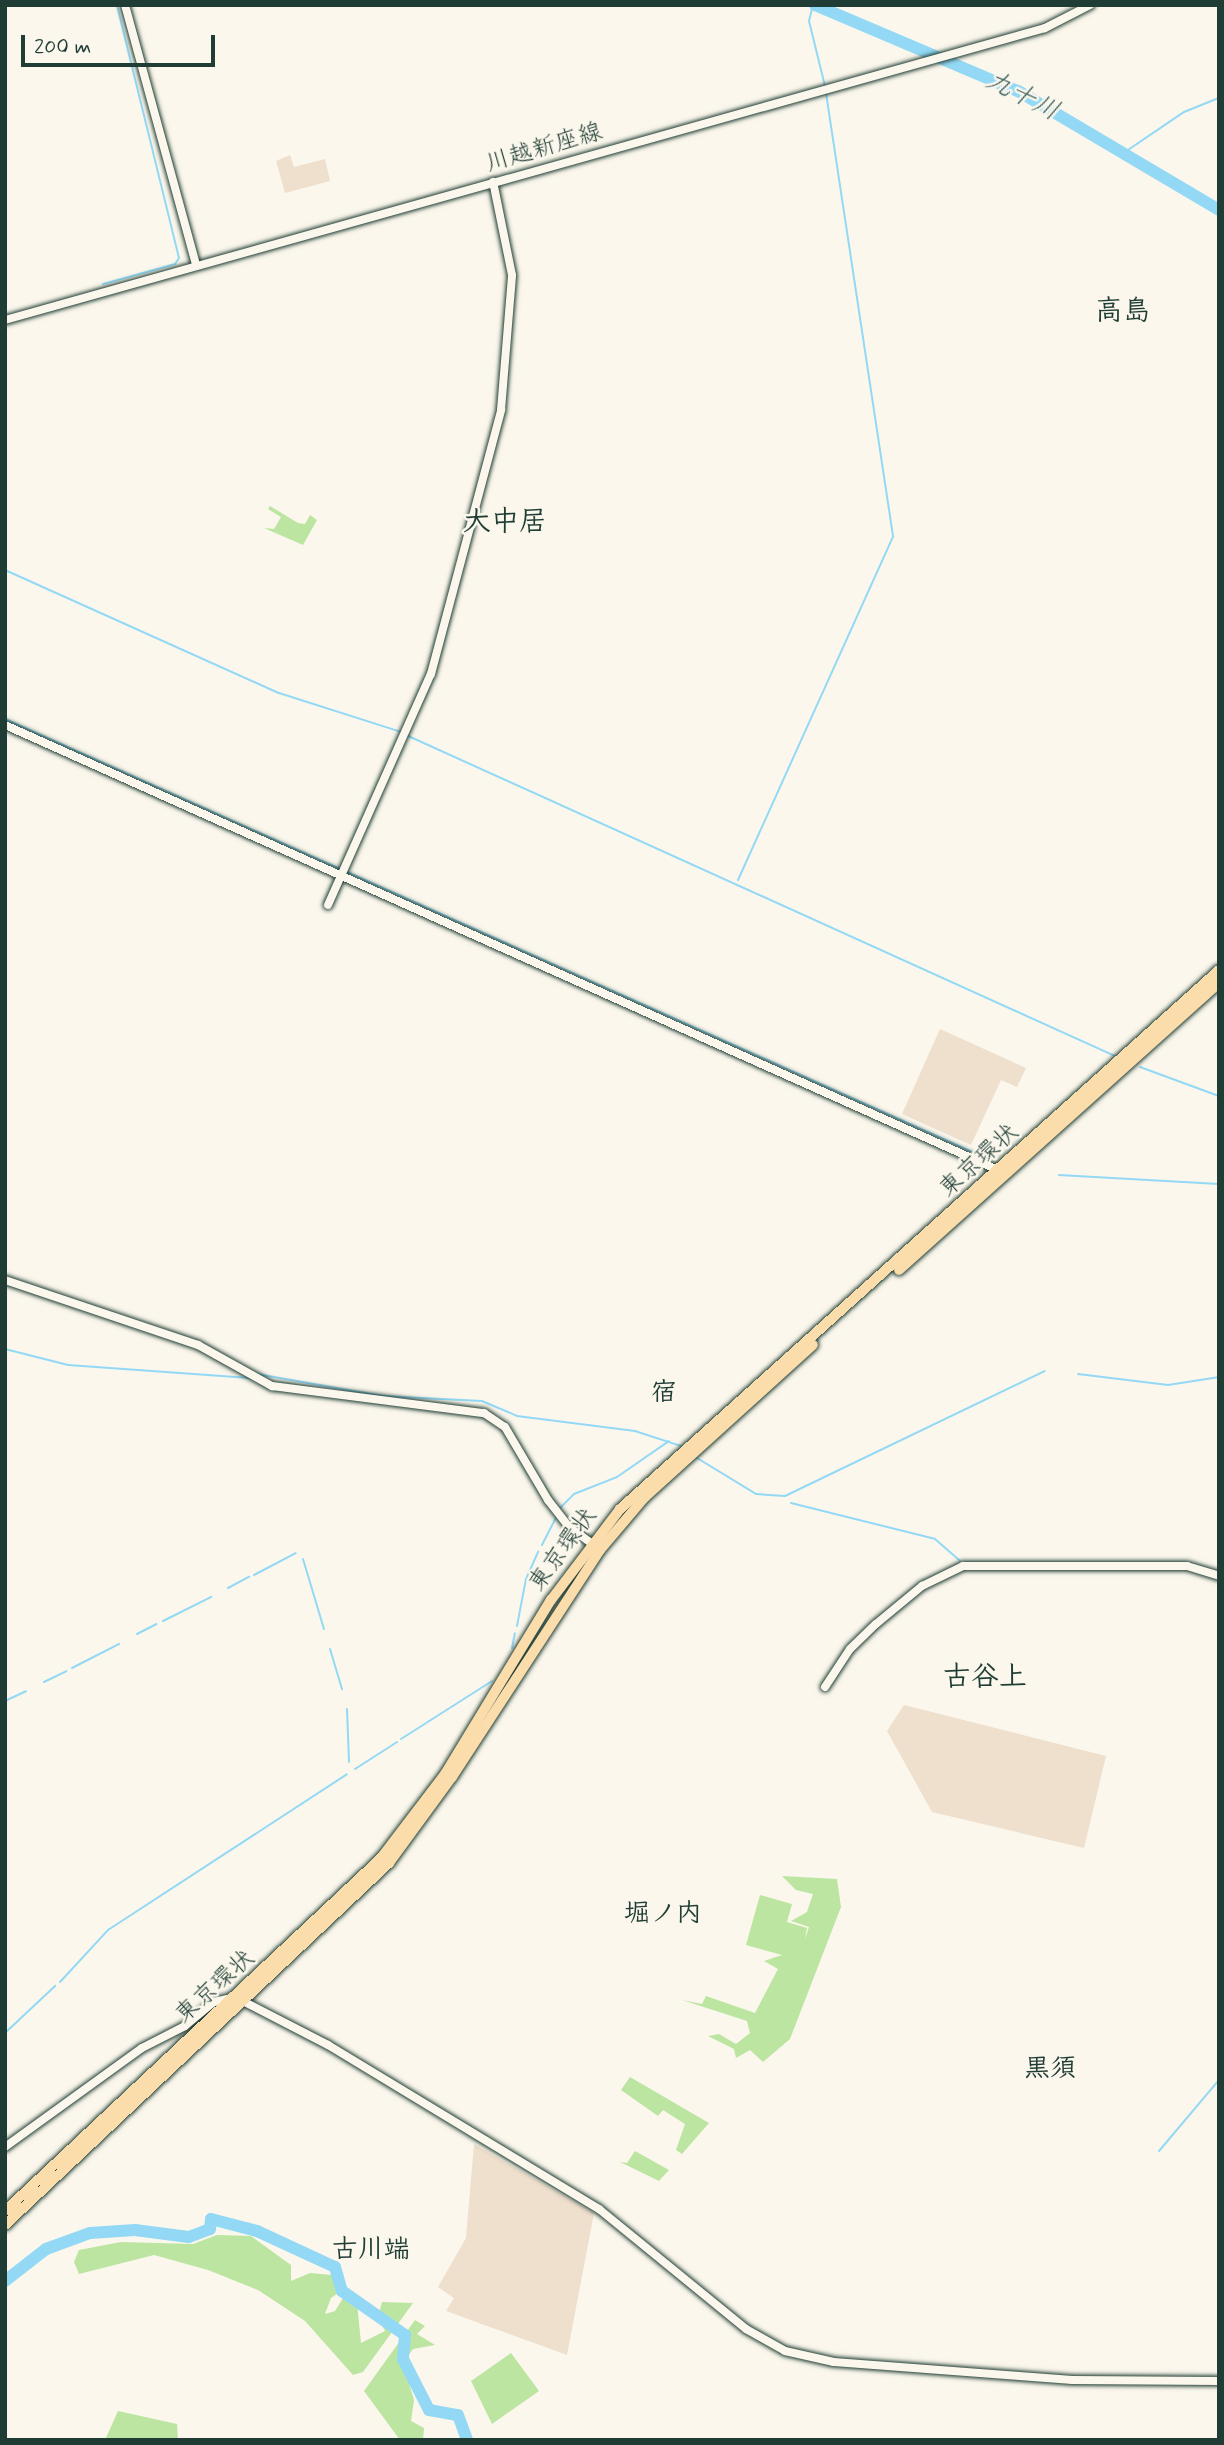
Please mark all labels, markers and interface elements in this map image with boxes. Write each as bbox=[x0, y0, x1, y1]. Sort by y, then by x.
scale bar bbox=[24, 21, 219, 65]
text: 200 m bbox=[34, 33, 91, 61]
water label: 九十川 bbox=[980, 65, 1064, 129]
street label: 川越新座線 bbox=[482, 118, 606, 178]
district label: 高島 bbox=[1095, 295, 1151, 329]
district label: 大中居 bbox=[463, 506, 547, 540]
street label: 東京環状 bbox=[934, 1118, 1024, 1204]
district label: 宿 bbox=[651, 1378, 677, 1410]
street label: 東京環状 bbox=[523, 1503, 603, 1597]
district label: 古谷上 bbox=[943, 1661, 1027, 1695]
district label: 堀ノ内 bbox=[624, 1899, 702, 1931]
street label: 東京環状 bbox=[170, 1944, 260, 2030]
district label: 黒須 bbox=[1024, 2054, 1076, 2086]
district label: 古川端 bbox=[332, 2235, 410, 2267]

